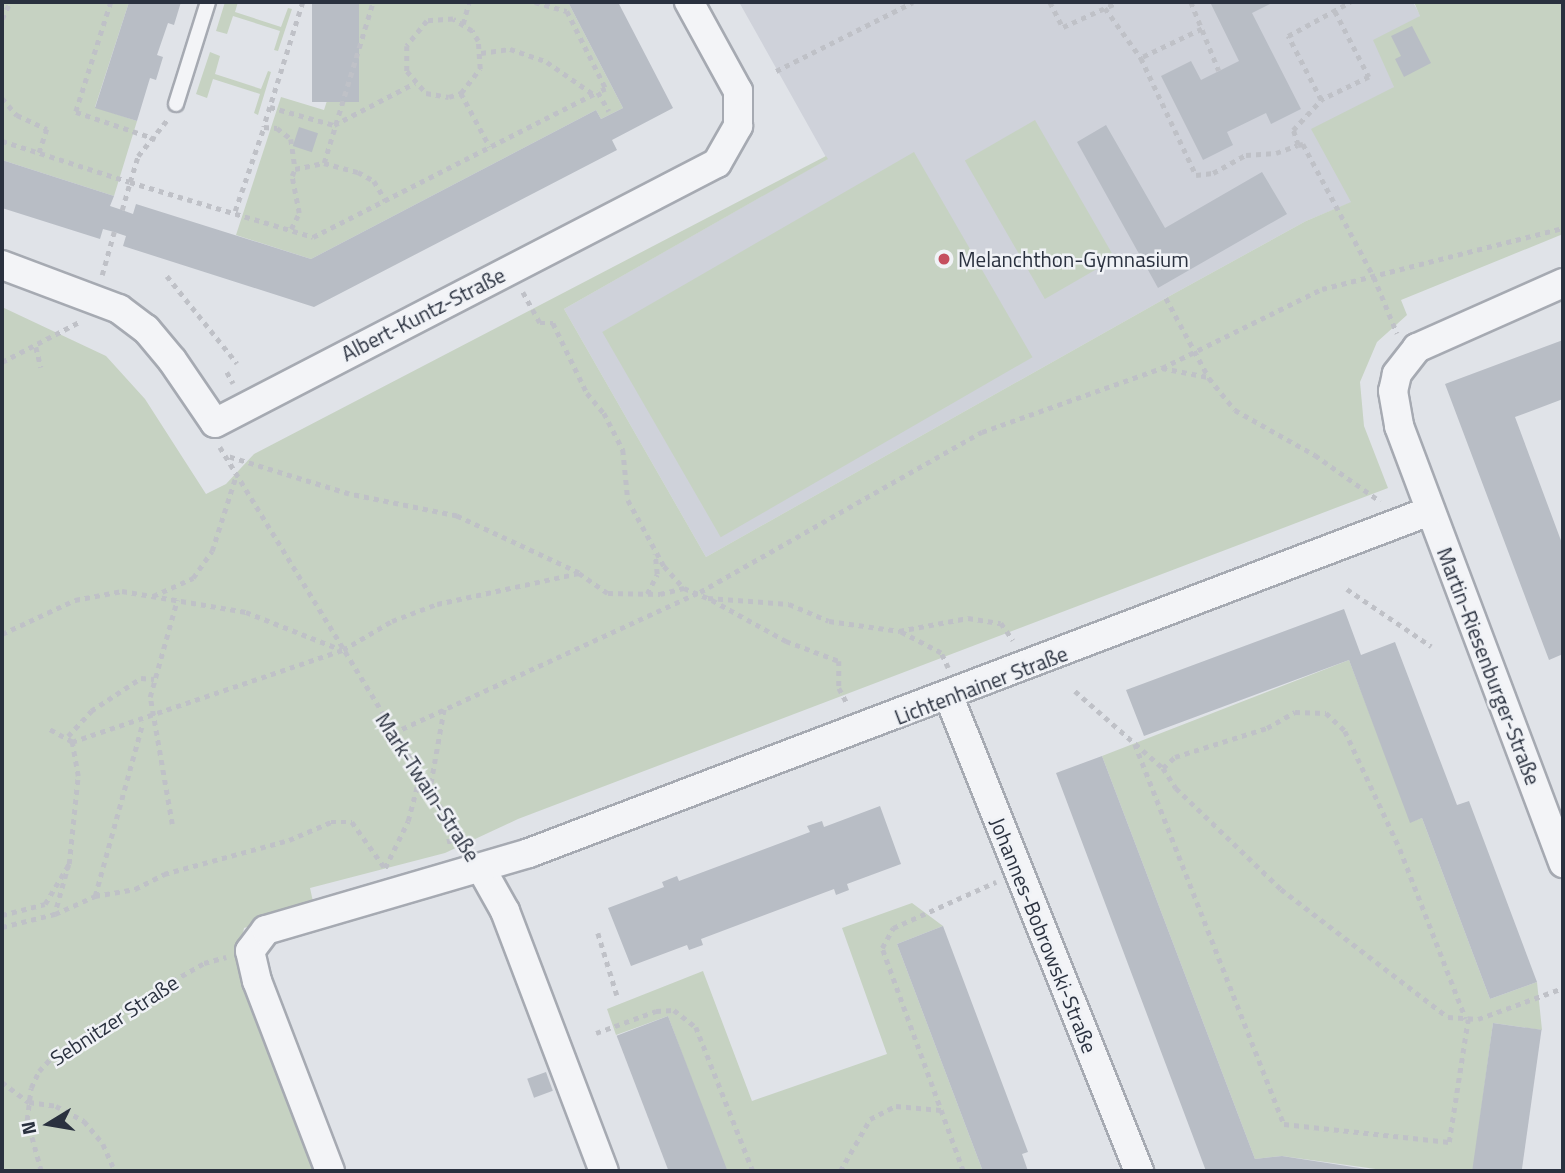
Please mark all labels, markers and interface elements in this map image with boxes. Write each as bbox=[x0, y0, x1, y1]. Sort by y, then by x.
place label: Melanchthon-Gymnasium bbox=[958, 246, 1189, 272]
marker: Melanchthon-Gymnasium bbox=[936, 251, 952, 267]
street label: Albert-Kuntz-Straße bbox=[337, 262, 509, 366]
street label: Martin-Riesenburger-Straße bbox=[1432, 544, 1546, 788]
street label: Lichtenhainer Straße bbox=[891, 640, 1071, 730]
street label: Mark-Twain-Straße bbox=[371, 708, 485, 866]
street label: Johannes-Bobrowski-Straße bbox=[985, 814, 1103, 1056]
street label: Sebnitzer Straße bbox=[45, 969, 183, 1071]
north arrow bbox=[14, 1089, 84, 1159]
text: N bbox=[12, 1119, 43, 1137]

